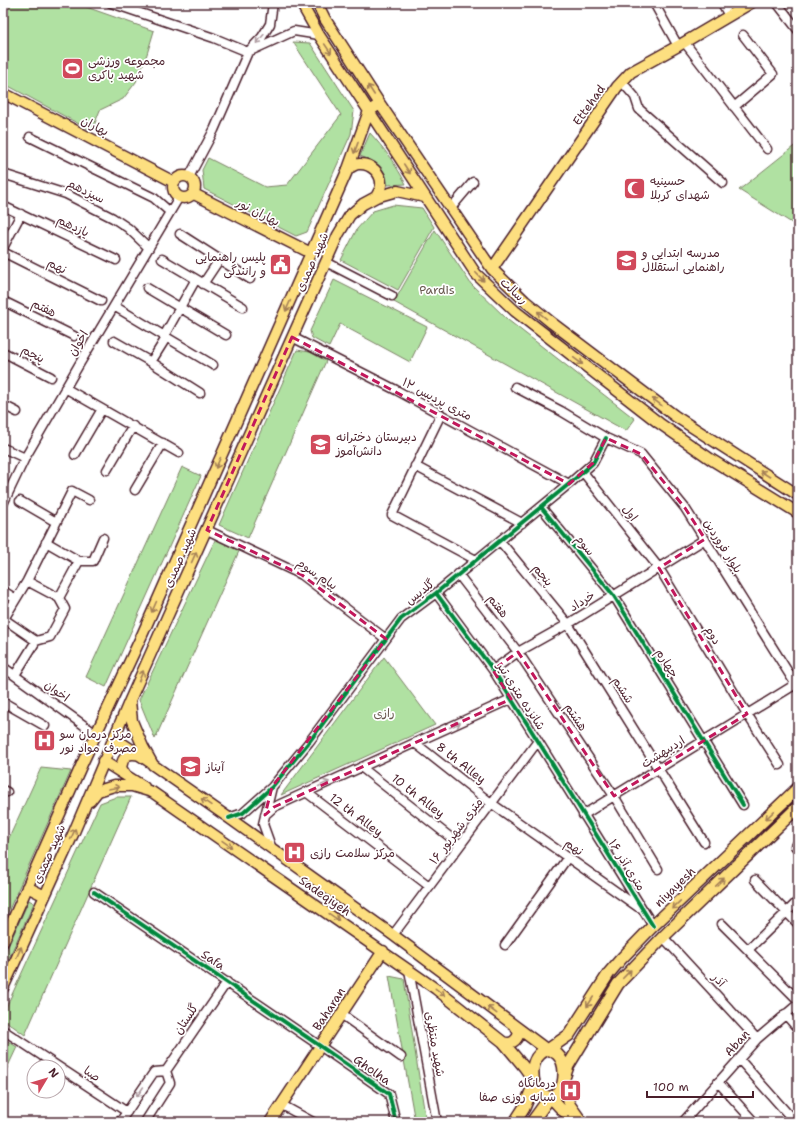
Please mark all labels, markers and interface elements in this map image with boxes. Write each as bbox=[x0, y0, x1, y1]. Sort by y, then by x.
one-way arrow bbox=[256, 33, 264, 44]
one-way arrow bbox=[324, 43, 332, 54]
place label: مجموعه ورزشی شهید باکری bbox=[88, 53, 165, 83]
sports icon: مجموعه ورزشی شهید باکری bbox=[59, 55, 85, 81]
street label: Ettehad bbox=[569, 81, 609, 128]
one-way arrow bbox=[367, 85, 375, 96]
street label: بهاران bbox=[78, 112, 112, 140]
one-way arrow bbox=[351, 141, 359, 153]
one-way arrow bbox=[403, 163, 411, 174]
place label: حسینیه شهدای کربلا bbox=[650, 173, 710, 203]
street label: سیزدهم bbox=[64, 175, 107, 208]
mosque icon: حسینیه شهدای کربلا bbox=[621, 175, 647, 201]
street label: بهاران نور bbox=[233, 194, 283, 230]
street label: یازدهم bbox=[54, 211, 92, 242]
street label: شهید صمدی bbox=[292, 230, 332, 294]
place label: مدرسه ابتدایی و راهنمایی استقلال bbox=[641, 245, 725, 275]
school or university icon: مدرسه ابتدایی و راهنمایی استقلال bbox=[613, 247, 639, 273]
place label: پلیس راهنمایی و رانندگی bbox=[195, 249, 266, 279]
public building icon: پلیس راهنمایی و رانندگی bbox=[268, 251, 294, 277]
street label: نهم bbox=[44, 254, 69, 278]
one-way arrow bbox=[475, 272, 485, 282]
street label: رسالت bbox=[497, 274, 531, 308]
park label: Pardis bbox=[419, 282, 455, 298]
street label: هفتم bbox=[29, 295, 59, 322]
one-way arrow bbox=[283, 299, 291, 311]
one-way arrow bbox=[537, 311, 548, 320]
street label: اخوان bbox=[64, 327, 92, 359]
street label: پنجم bbox=[18, 341, 47, 368]
one-way arrow bbox=[573, 357, 584, 365]
street label: ۱۲ متری پردیس bbox=[399, 374, 475, 424]
one-way arrow bbox=[651, 398, 662, 407]
place label: دبیرستان دخترانه دانش‌آموز bbox=[335, 429, 417, 459]
school or university icon: دبیرستان دخترانه دانش‌آموز bbox=[308, 431, 334, 457]
one-way arrow bbox=[214, 456, 221, 468]
one-way arrow bbox=[760, 470, 771, 478]
street label: اول bbox=[619, 502, 641, 524]
street label: بلوار فروردین bbox=[700, 516, 746, 576]
street label: شهید صمدی bbox=[160, 526, 200, 590]
street label: سوم bbox=[571, 531, 598, 560]
one-way arrow bbox=[191, 552, 198, 564]
street label: پیام سوم bbox=[293, 555, 341, 594]
street label: پنجم bbox=[528, 561, 557, 590]
street label: گلدیس bbox=[402, 576, 438, 608]
street label: خرداد bbox=[566, 587, 598, 615]
street label: هفتم bbox=[483, 591, 512, 622]
one-way arrow bbox=[150, 601, 157, 613]
street label: دوم bbox=[700, 623, 725, 648]
street label: چهارم bbox=[651, 645, 682, 681]
street label: شانزده متری تیر bbox=[493, 658, 549, 733]
one-way arrow bbox=[138, 670, 145, 682]
street label: ششم bbox=[608, 674, 637, 707]
street label: اخوان bbox=[41, 677, 73, 706]
street label: هشتم bbox=[560, 700, 591, 735]
park label: رازی bbox=[373, 705, 395, 721]
one-way arrow bbox=[449, 721, 461, 728]
place label: مرکز درمان سو مصرف مواد نور bbox=[59, 726, 137, 756]
hospital icon: مرکز درمان سو مصرف مواد نور bbox=[32, 728, 58, 754]
street label: اردیبهشت bbox=[638, 732, 688, 772]
street label: 8 th Alley bbox=[433, 739, 489, 787]
school or university icon: آیناز bbox=[177, 754, 203, 780]
place label: آیناز bbox=[205, 759, 225, 775]
street label: 10 th Alley bbox=[388, 770, 448, 822]
one-way arrow bbox=[317, 780, 329, 787]
one-way arrow bbox=[107, 783, 120, 791]
street label: 12 th Alley bbox=[326, 790, 386, 840]
street label: ۱۶ متری شهریور bbox=[426, 794, 486, 868]
one-way arrow bbox=[201, 798, 212, 806]
one-way arrow bbox=[765, 810, 775, 820]
street label: شهید صمدی bbox=[29, 822, 69, 886]
one-way arrow bbox=[70, 828, 77, 840]
street label: نهم bbox=[561, 835, 587, 860]
street label: ۱۶ متری آذر bbox=[605, 836, 649, 894]
one-way arrow bbox=[221, 840, 232, 848]
hospital icon: مرکز سلامت رازی bbox=[282, 840, 308, 866]
place label: مرکز سلامت رازی bbox=[310, 845, 395, 861]
street label: niyayesh bbox=[651, 863, 699, 911]
street label: Sadeqiyeh bbox=[296, 872, 354, 920]
one-way arrow bbox=[715, 878, 725, 887]
one-way arrow bbox=[671, 900, 681, 910]
one-way arrow bbox=[328, 913, 339, 921]
street label: Safa bbox=[198, 946, 228, 974]
one-way arrow bbox=[16, 947, 23, 959]
one-way arrow bbox=[623, 969, 632, 979]
street label: آذر bbox=[708, 969, 730, 991]
street label: Baharan bbox=[309, 984, 349, 1034]
one-way arrow bbox=[435, 988, 446, 996]
one-way arrow bbox=[586, 996, 594, 1007]
street label: گلستان bbox=[170, 1001, 202, 1037]
one-way arrow bbox=[487, 1005, 498, 1014]
street label: شهید منتظری bbox=[421, 1010, 449, 1078]
street label: Aban bbox=[721, 1026, 753, 1060]
street label: Gholha bbox=[350, 1051, 394, 1089]
north arrow bbox=[26, 1059, 66, 1099]
street label: صبا bbox=[80, 1063, 104, 1085]
text: N bbox=[45, 1065, 62, 1081]
scale bar bbox=[647, 1073, 753, 1099]
place label: درمانگاه شبانه روزی صفا bbox=[479, 1075, 556, 1105]
hospital icon: درمانگاه شبانه روزی صفا bbox=[558, 1077, 584, 1103]
text: 100 m bbox=[653, 1079, 689, 1095]
one-way arrow bbox=[136, 1086, 144, 1098]

